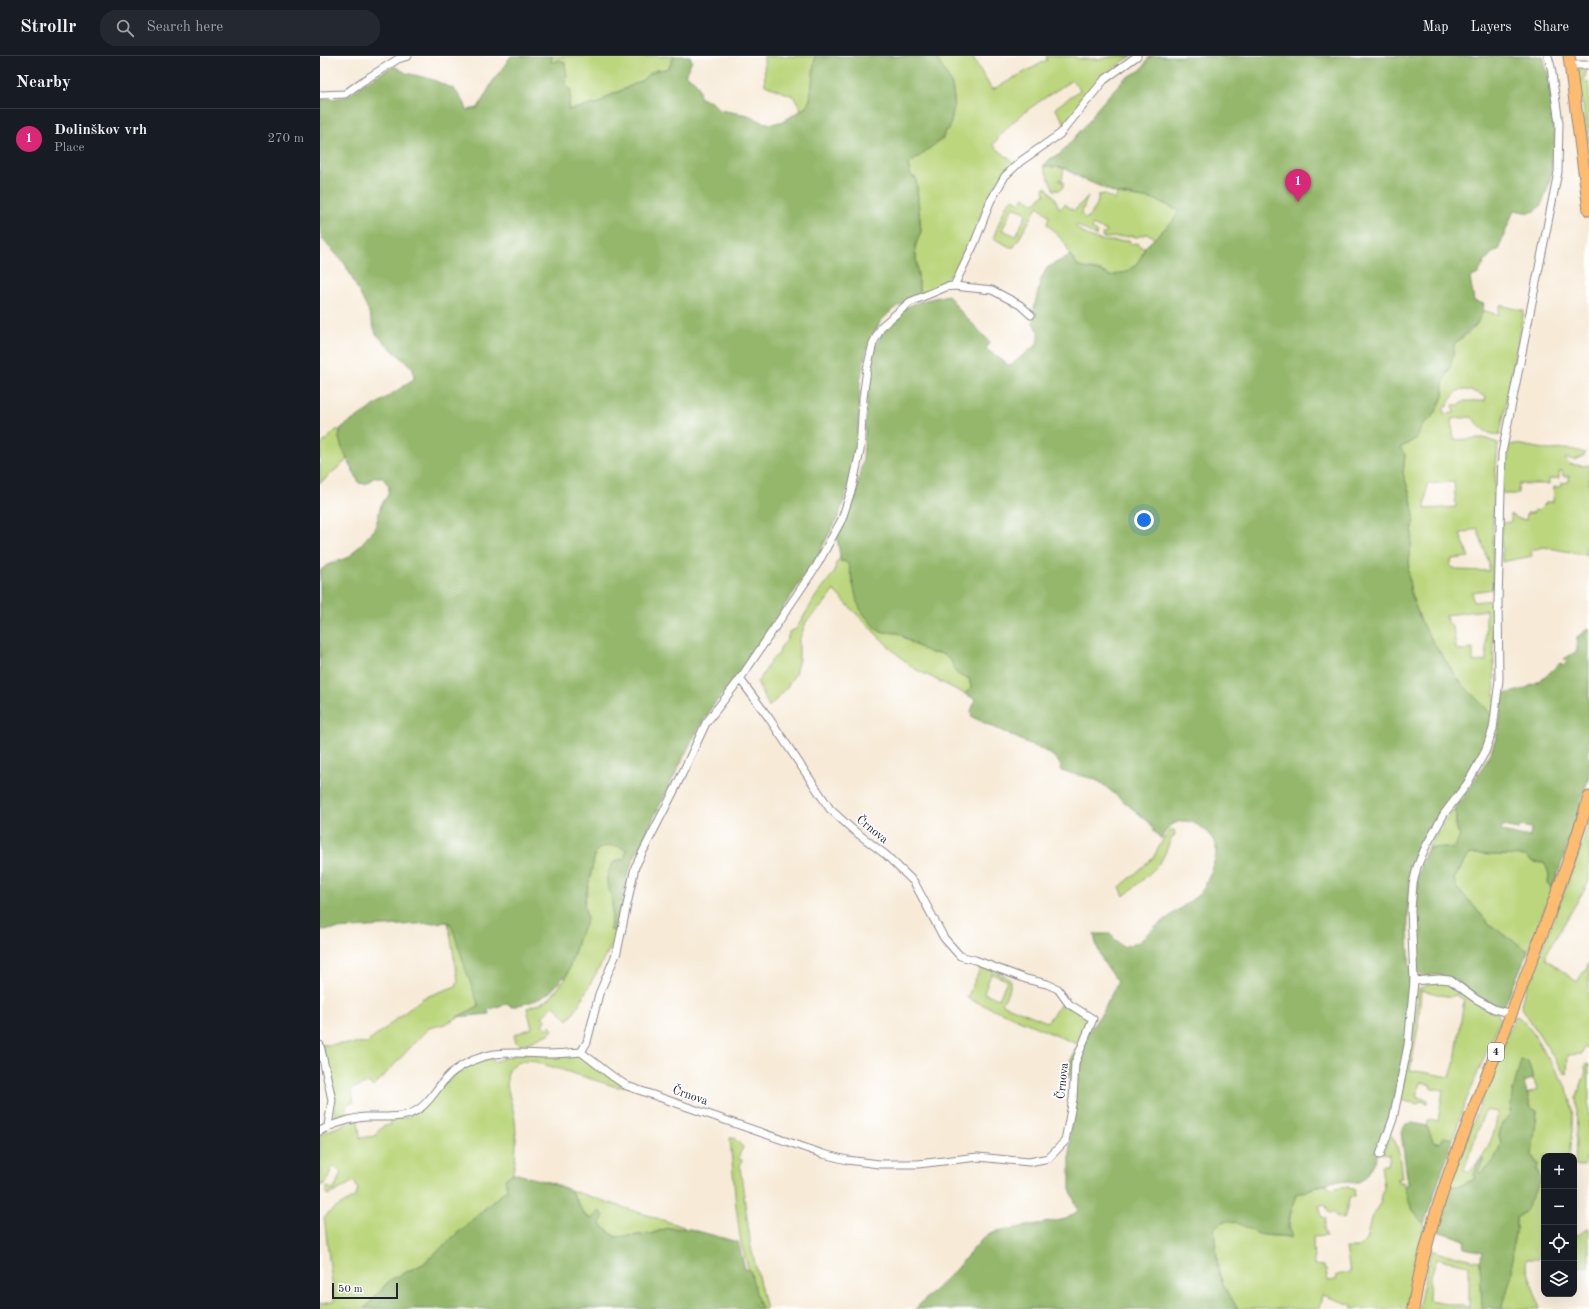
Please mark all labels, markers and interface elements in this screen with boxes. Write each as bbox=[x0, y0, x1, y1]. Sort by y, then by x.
search box bbox=[100, 10, 380, 46]
icon: search bbox=[114, 17, 136, 39]
text: Strollr bbox=[20, 18, 76, 37]
text: Search here bbox=[146, 20, 223, 35]
text: Map bbox=[1423, 20, 1449, 34]
text: Layers bbox=[1471, 20, 1512, 34]
text: Share bbox=[1534, 20, 1569, 34]
text: Nearby bbox=[16, 74, 71, 91]
text: Dolinškov vrh bbox=[54, 123, 147, 138]
text: 1 bbox=[25, 132, 33, 145]
text: 270 m bbox=[267, 132, 304, 145]
text: Place bbox=[54, 141, 84, 154]
pin: 1 bbox=[1285, 169, 1311, 202]
your location bbox=[1134, 510, 1154, 530]
street label: Črnova bbox=[854, 811, 893, 846]
road number: 4 bbox=[1488, 1043, 1504, 1061]
street label: Črnova bbox=[1051, 1062, 1071, 1100]
street label: Črnova bbox=[671, 1081, 711, 1108]
map controls bbox=[1541, 1153, 1577, 1297]
button: + bbox=[1541, 1153, 1577, 1189]
button: − bbox=[1541, 1189, 1577, 1225]
button: locate bbox=[1541, 1225, 1577, 1261]
button: layers bbox=[1541, 1261, 1577, 1297]
scale bar bbox=[332, 1281, 398, 1300]
text: 50 m bbox=[338, 1284, 363, 1295]

